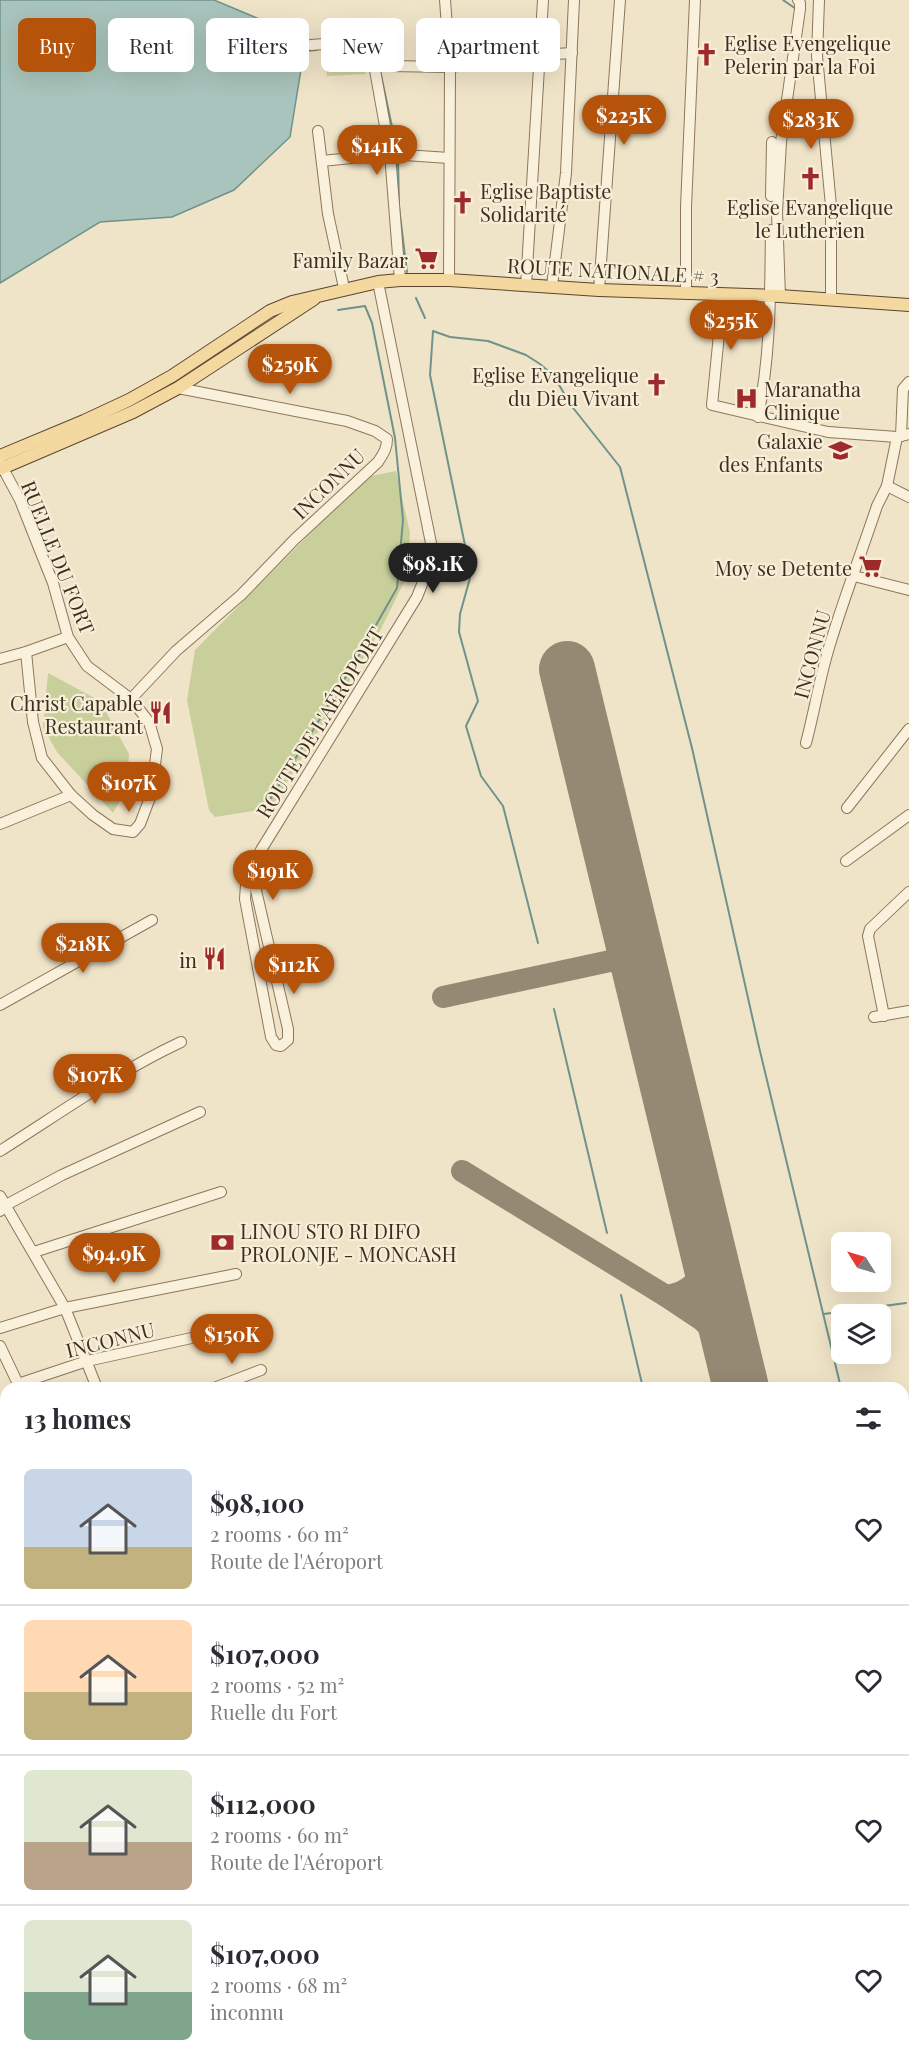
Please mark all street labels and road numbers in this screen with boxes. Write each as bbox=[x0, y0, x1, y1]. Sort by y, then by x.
street label: ROUTE NATIONALE # 3 bbox=[506, 251, 720, 289]
street label: INCONNU bbox=[286, 441, 370, 524]
street label: RUELLE DU FORT bbox=[16, 476, 102, 638]
street label: INCONNU bbox=[786, 606, 836, 701]
street label: ROUTE DE L'AÉROPORT bbox=[249, 621, 389, 823]
street label: INCONNU bbox=[63, 1315, 158, 1363]

